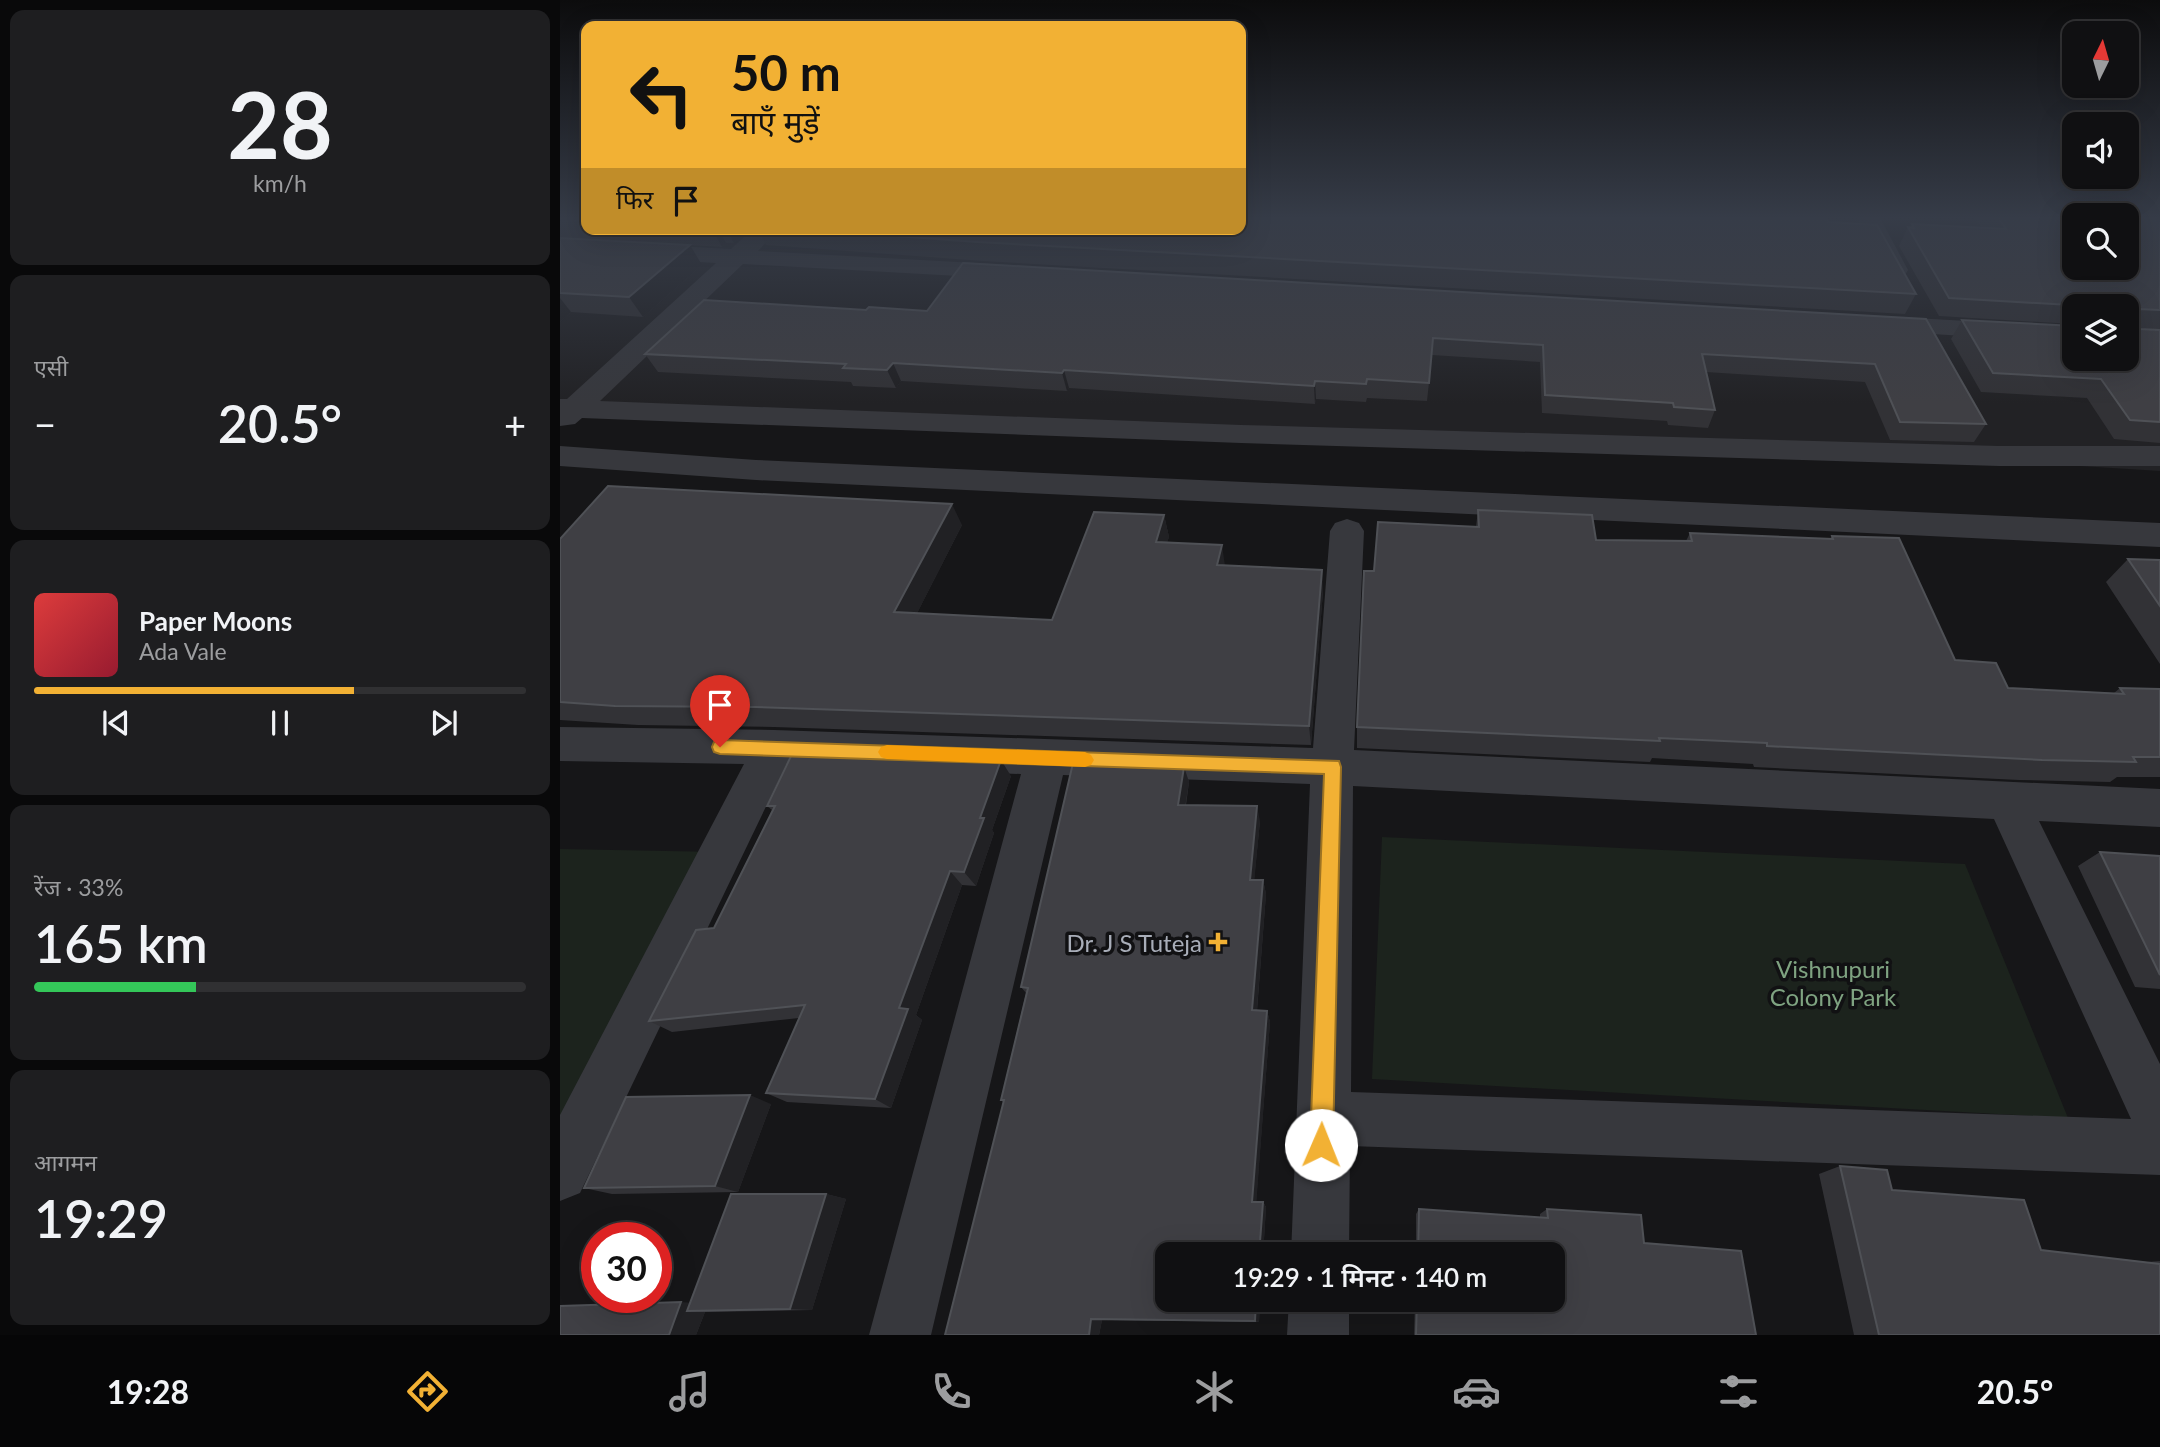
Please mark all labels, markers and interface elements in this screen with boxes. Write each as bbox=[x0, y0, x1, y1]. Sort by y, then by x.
north arrow bbox=[2062, 21, 2138, 98]
map controls bbox=[2062, 21, 2139, 371]
text: 50 m bbox=[731, 43, 841, 101]
icon: left bbox=[616, 49, 707, 140]
text: 28 bbox=[227, 69, 333, 178]
text: बाएँ मुड़ें bbox=[731, 102, 820, 141]
button: sound bbox=[2062, 112, 2139, 189]
text: km/h bbox=[253, 169, 307, 197]
icon: arrive bbox=[667, 182, 705, 220]
text: फिर bbox=[616, 183, 653, 215]
button: search bbox=[2062, 203, 2139, 280]
button: layers bbox=[2062, 294, 2139, 371]
text: एसी bbox=[34, 353, 68, 381]
text: 20.5° bbox=[218, 392, 342, 454]
text: − bbox=[34, 401, 56, 447]
text: + bbox=[504, 401, 526, 447]
text: Paper Moons bbox=[139, 605, 292, 637]
text: Ada Vale bbox=[139, 637, 227, 665]
pin bbox=[690, 675, 750, 747]
icon: arrive bbox=[701, 686, 739, 724]
icon: previous bbox=[97, 704, 135, 742]
icon: pause bbox=[261, 704, 299, 742]
icon: next bbox=[425, 704, 463, 742]
text: रेंज · 33% bbox=[34, 873, 123, 901]
text: 165 km bbox=[34, 912, 208, 974]
place label: Dr. J S Tuteja bbox=[1066, 928, 1202, 957]
marker: Dr. J S Tuteja bbox=[1208, 932, 1228, 952]
park label: Vishnupuri Colony Park bbox=[1770, 954, 1897, 1011]
position arrow bbox=[1284, 1108, 1358, 1182]
text: आगमन bbox=[34, 1148, 97, 1176]
text: 19:29 bbox=[34, 1187, 168, 1249]
speed limit sign: 30 bbox=[581, 1222, 672, 1313]
text: 19:29 · 1 मिनट · 140 m bbox=[1233, 1261, 1487, 1293]
icon: directions bbox=[403, 1367, 452, 1416]
icon: music bbox=[665, 1367, 714, 1416]
icon: phone bbox=[927, 1367, 976, 1416]
icon: climate bbox=[1190, 1367, 1239, 1416]
icon: car bbox=[1452, 1367, 1501, 1416]
icon: filters bbox=[1714, 1367, 1763, 1416]
text: 19:28 bbox=[107, 1372, 189, 1411]
text: 20.5° bbox=[1977, 1372, 2053, 1411]

